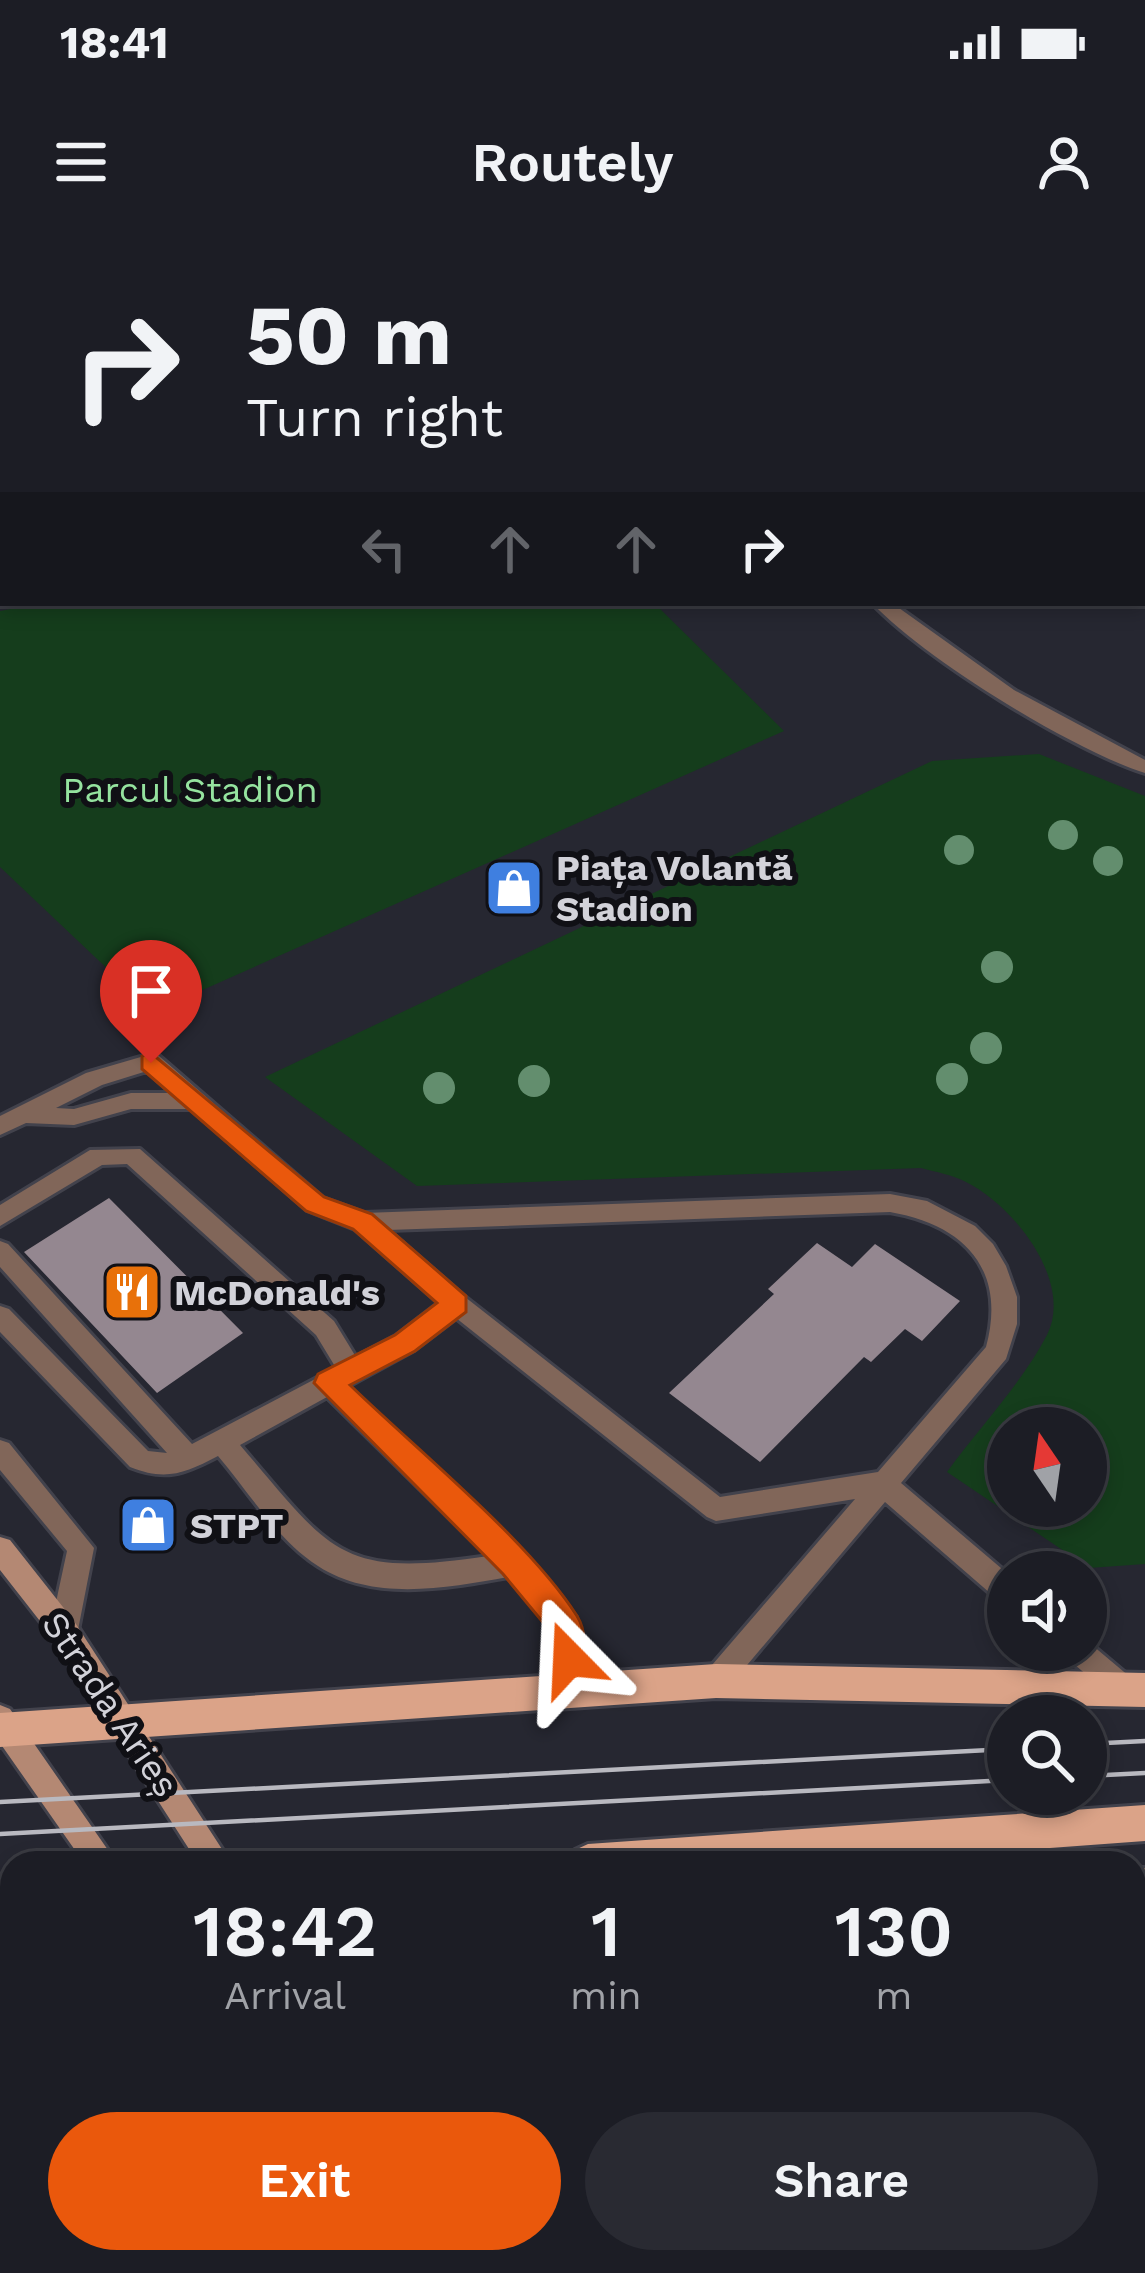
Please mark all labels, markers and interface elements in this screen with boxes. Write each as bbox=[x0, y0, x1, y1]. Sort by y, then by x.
text: 18:41 bbox=[60, 16, 169, 69]
icon: menu bbox=[48, 129, 114, 195]
icon: person bbox=[1031, 129, 1097, 195]
text: Routely bbox=[471, 131, 674, 194]
text: 50 m bbox=[246, 286, 452, 384]
icon: right bbox=[48, 288, 204, 444]
text: Turn right bbox=[246, 386, 503, 449]
icon: left bbox=[351, 516, 417, 582]
icon: ahead bbox=[477, 516, 543, 582]
icon: ahead bbox=[603, 516, 669, 582]
icon: right bbox=[729, 516, 795, 582]
park label: Parcul Stadion bbox=[62, 769, 318, 811]
place label: Piața Volantă Stadion bbox=[556, 847, 793, 930]
shop icon: Piața Volantă Stadion bbox=[483, 857, 545, 919]
pin bbox=[100, 940, 202, 1063]
icon: arrive bbox=[118, 958, 184, 1024]
restaurant icon: McDonald's bbox=[101, 1261, 163, 1323]
place label: McDonald's bbox=[174, 1272, 380, 1314]
north arrow bbox=[987, 1407, 1107, 1527]
map controls bbox=[987, 1407, 1107, 1815]
shop icon: STPT bbox=[117, 1494, 179, 1556]
place label: STPT bbox=[190, 1505, 283, 1547]
button: sound bbox=[987, 1551, 1107, 1671]
position arrow bbox=[506, 1596, 632, 1722]
street label: Strada Arieș bbox=[33, 1604, 187, 1805]
button: search bbox=[987, 1695, 1107, 1815]
text: 18:42 bbox=[193, 1889, 377, 1973]
text: 1 bbox=[591, 1889, 621, 1973]
text: 130 bbox=[835, 1889, 953, 1973]
text: Arrival bbox=[224, 1973, 346, 2018]
text: min bbox=[570, 1973, 642, 2018]
text: m bbox=[875, 1973, 912, 2018]
button: Exit bbox=[48, 2112, 561, 2250]
button: Share bbox=[585, 2112, 1098, 2250]

